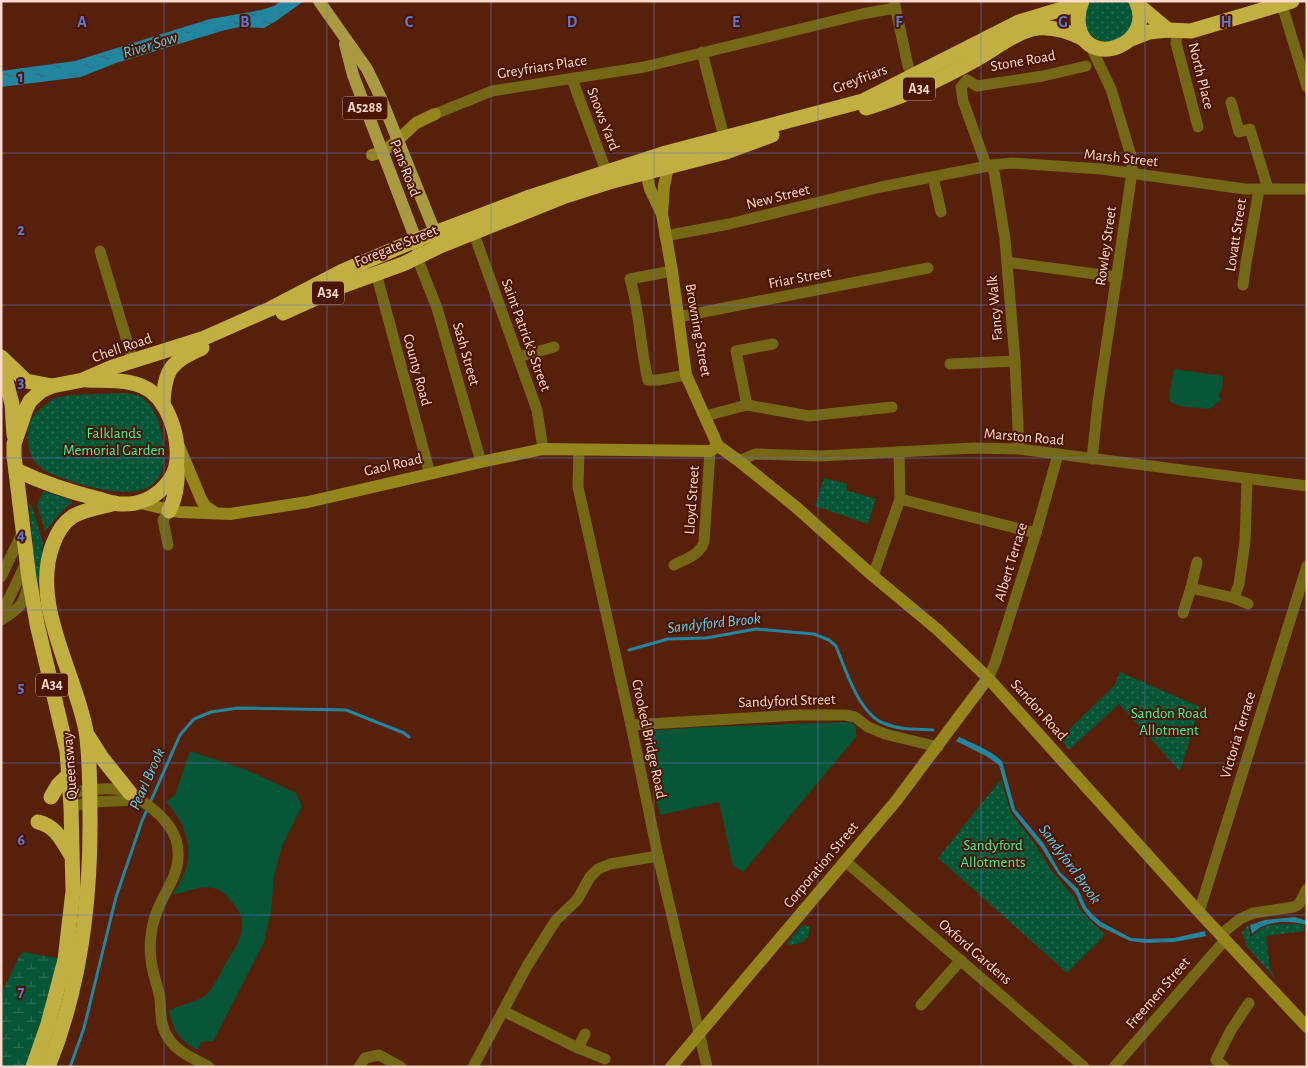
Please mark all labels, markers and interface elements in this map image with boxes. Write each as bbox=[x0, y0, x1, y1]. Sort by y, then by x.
text: A bbox=[77, 14, 87, 30]
text: B bbox=[240, 14, 250, 30]
text: C bbox=[405, 14, 414, 30]
text: D bbox=[567, 14, 578, 30]
text: E bbox=[732, 14, 740, 30]
text: F bbox=[895, 14, 903, 30]
text: G bbox=[1058, 14, 1068, 30]
text: H bbox=[1220, 14, 1232, 30]
water label: River Sow bbox=[121, 29, 179, 61]
street label: North Place bbox=[1185, 41, 1217, 111]
street label: Stone Road bbox=[989, 48, 1057, 74]
street label: Greyfriars Place bbox=[496, 52, 588, 81]
street label: Greyfriars bbox=[831, 62, 889, 96]
text: 1 bbox=[18, 69, 24, 85]
road number: A34 bbox=[903, 78, 935, 100]
street label: Snows Yard bbox=[584, 85, 622, 153]
road number: A5288 bbox=[342, 96, 388, 120]
street label: Pans Road bbox=[387, 137, 423, 199]
street label: Marsh Street bbox=[1083, 147, 1159, 169]
street label: New Street bbox=[745, 182, 811, 212]
street label: Lovatt Street bbox=[1223, 197, 1249, 273]
street label: Rowley Street bbox=[1093, 205, 1119, 287]
text: 2 bbox=[17, 222, 25, 238]
street label: Foregate Street bbox=[352, 222, 440, 269]
street label: Friar Street bbox=[767, 265, 833, 291]
street label: Fancy Walk bbox=[985, 275, 1005, 341]
street label: Saint Patrick's Street bbox=[499, 277, 553, 393]
road number: A34 bbox=[312, 282, 344, 304]
street label: Browning Street bbox=[682, 282, 714, 378]
street label: Sash Street bbox=[450, 321, 482, 387]
street label: Chell Road bbox=[90, 331, 154, 365]
street label: County Road bbox=[400, 333, 434, 408]
text: 3 bbox=[18, 374, 25, 390]
park label: Falklands Memorial Garden bbox=[63, 426, 165, 458]
street label: Marston Road bbox=[983, 426, 1065, 448]
street label: Gaol Road bbox=[362, 451, 424, 479]
street label: Lloyd Street bbox=[682, 465, 702, 535]
street label: Albert Terrace bbox=[992, 521, 1030, 603]
text: 4 bbox=[17, 527, 25, 543]
water label: Sandyford Brook bbox=[666, 610, 762, 636]
road number: A34 bbox=[36, 674, 68, 696]
street label: Sandon Road bbox=[1008, 677, 1070, 744]
street label: Crooked Bridge Road bbox=[629, 678, 669, 800]
text: 5 bbox=[18, 679, 25, 695]
street label: Victoria Terrace bbox=[1218, 690, 1258, 780]
street label: Sandyford Street bbox=[738, 692, 836, 710]
park label: Sandon Road Allotment bbox=[1131, 706, 1207, 738]
street label: Queensway bbox=[60, 731, 80, 800]
water label: Pearl Brook bbox=[126, 746, 168, 812]
street label: Corporation Street bbox=[781, 819, 861, 911]
water label: Sandyford Brook bbox=[1036, 821, 1104, 907]
text: 6 bbox=[17, 832, 25, 848]
park label: Sandyford Allotments bbox=[960, 838, 1026, 870]
street label: Oxford Gardens bbox=[936, 916, 1014, 988]
street label: Freemen Street bbox=[1123, 954, 1193, 1032]
text: 7 bbox=[18, 984, 25, 1000]

